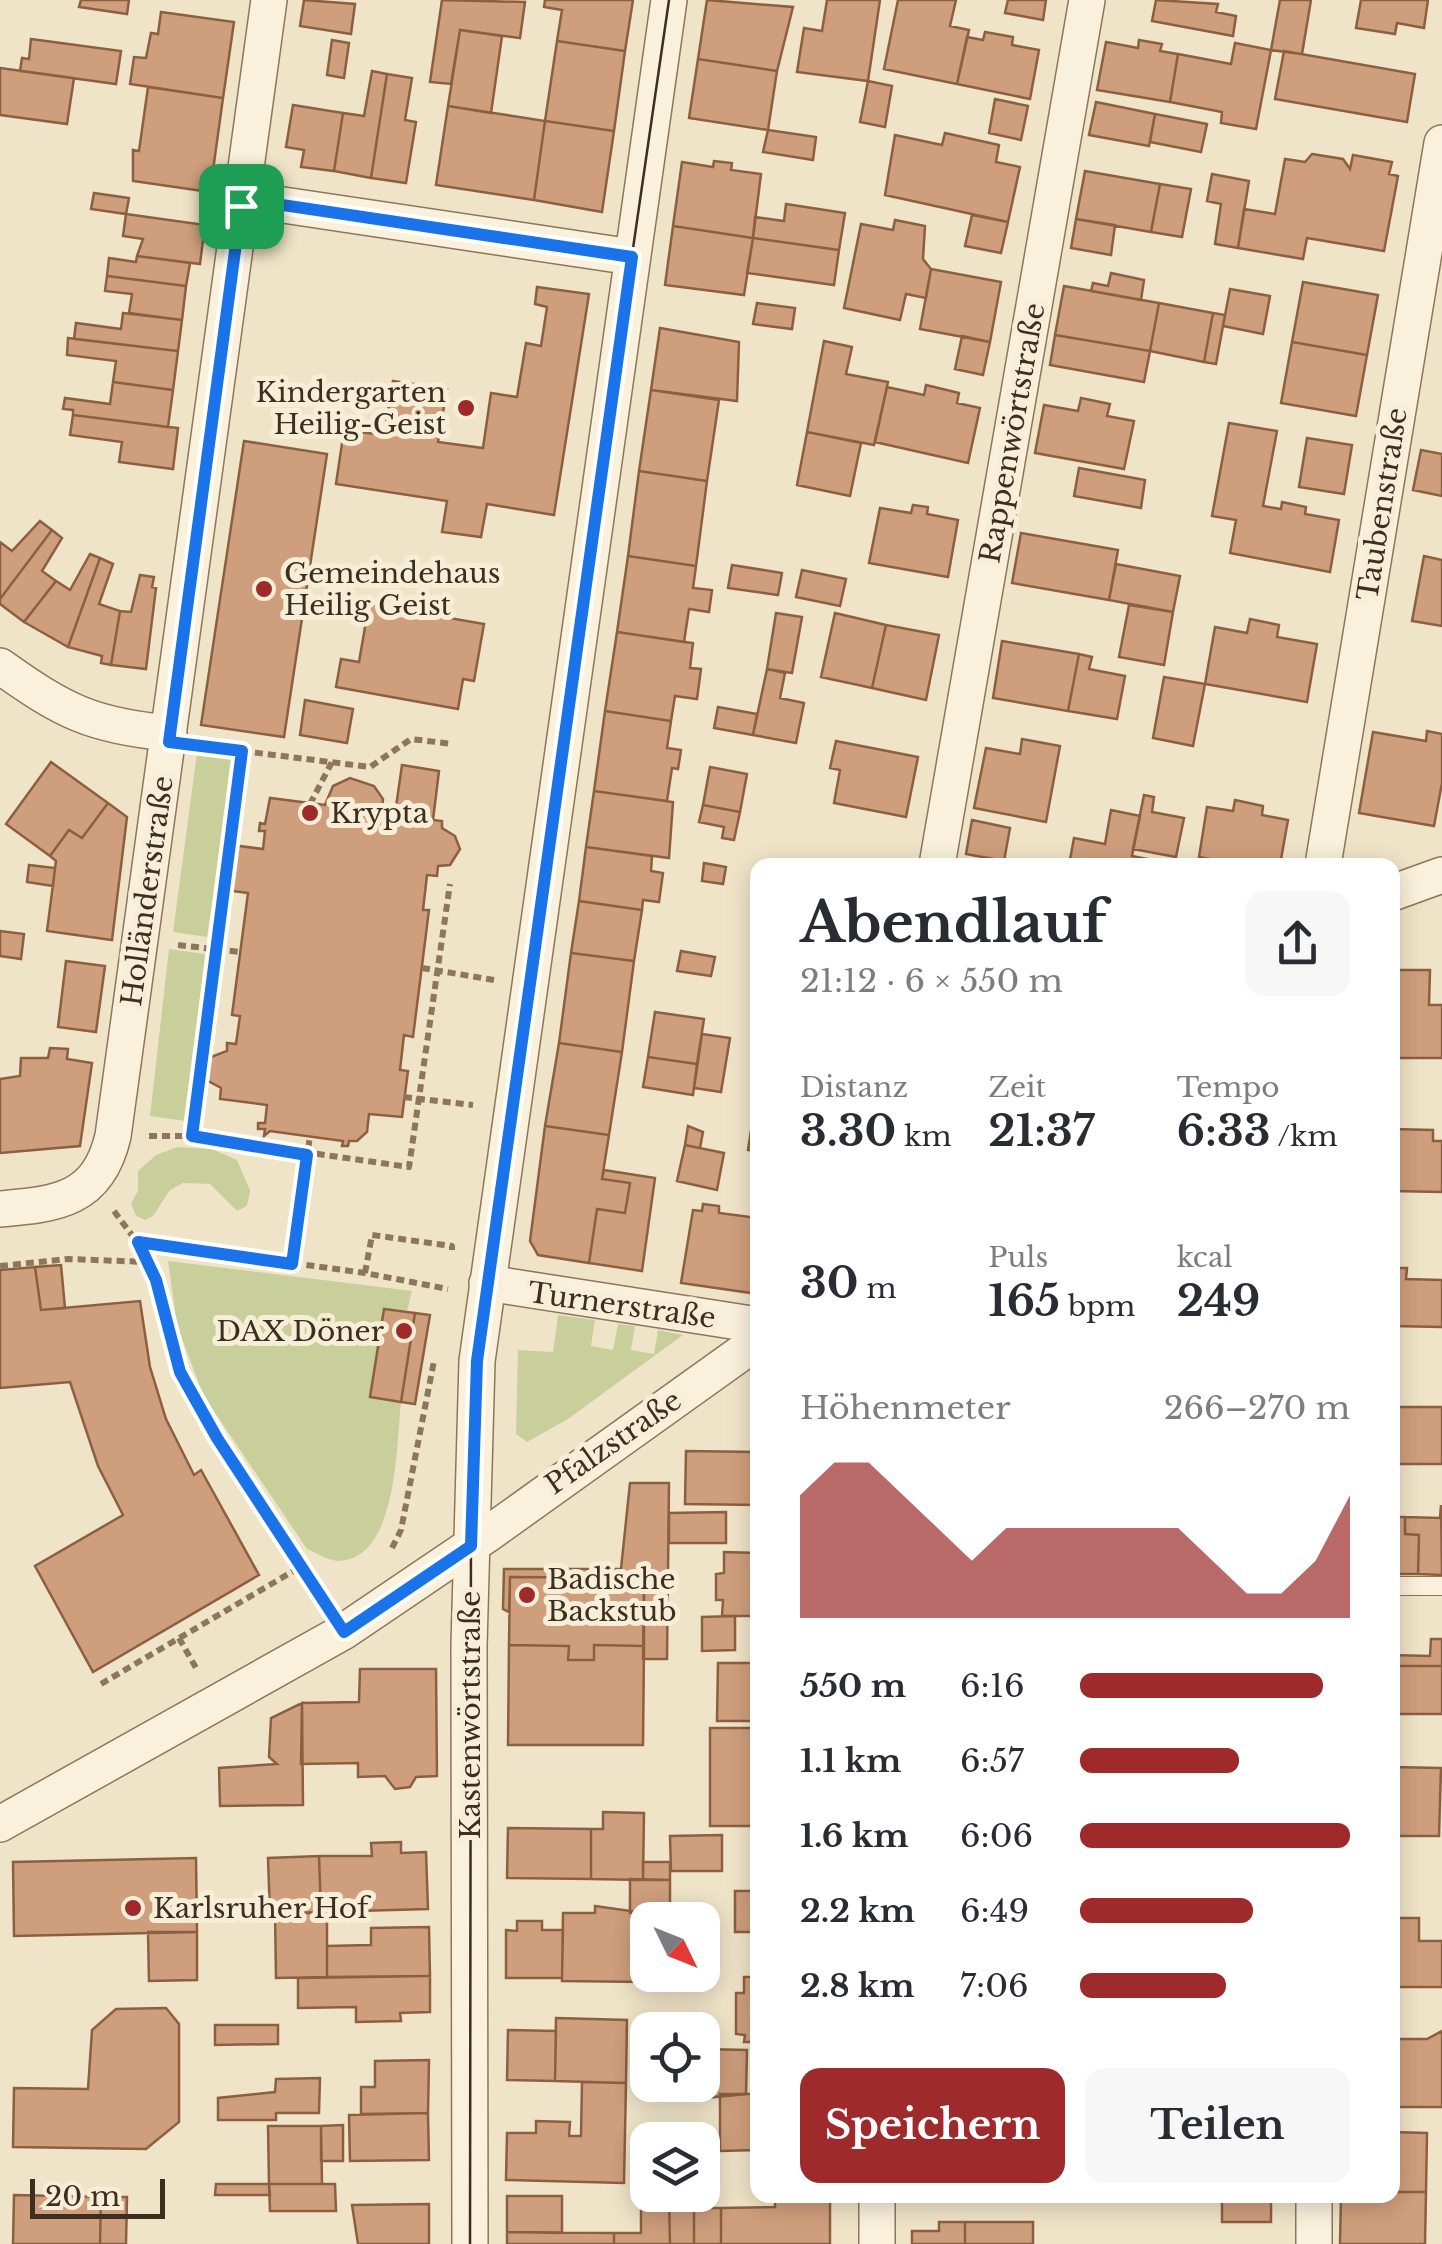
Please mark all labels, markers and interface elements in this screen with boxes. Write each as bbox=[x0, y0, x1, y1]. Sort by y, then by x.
pin bbox=[199, 164, 284, 249]
icon: arrive bbox=[214, 179, 269, 234]
street label: Rappenwörtstraße bbox=[972, 300, 1053, 566]
place label: Kindergarten Heilig-Geist bbox=[255, 375, 446, 442]
marker: Kindergarten Heilig-Geist bbox=[455, 397, 477, 419]
street label: Taubenstraße bbox=[1350, 405, 1415, 603]
place label: Gemeindehaus Heilig Geist bbox=[284, 556, 501, 623]
marker: Gemeindehaus Heilig Geist bbox=[253, 578, 275, 600]
street label: Holländerstraße bbox=[114, 774, 181, 1008]
place label: Krypta bbox=[330, 796, 429, 831]
marker: Krypta bbox=[299, 802, 321, 824]
text: Abendlauf bbox=[800, 889, 1106, 957]
button: share bbox=[1245, 891, 1350, 996]
text: 21:12 · 6 × 550 m bbox=[800, 961, 1063, 1001]
text: Distanz bbox=[800, 1070, 908, 1105]
text: Zeit bbox=[988, 1070, 1046, 1105]
text: Tempo bbox=[1177, 1070, 1280, 1105]
text: 3.30 bbox=[800, 1105, 896, 1157]
text: 21:37 bbox=[988, 1105, 1094, 1157]
text: 6:33 bbox=[1177, 1105, 1270, 1157]
text: km bbox=[896, 1119, 951, 1154]
text: /km bbox=[1270, 1119, 1338, 1154]
text: Puls bbox=[988, 1240, 1048, 1275]
text: kcal bbox=[1177, 1240, 1233, 1275]
text: 30 bbox=[800, 1257, 858, 1309]
text: m bbox=[858, 1271, 897, 1306]
street label: Turnerstraße bbox=[526, 1275, 718, 1336]
text: 165 bbox=[988, 1275, 1060, 1327]
text: 249 bbox=[1177, 1275, 1260, 1327]
text: bpm bbox=[1060, 1289, 1135, 1324]
place label: DAX Döner bbox=[216, 1314, 385, 1349]
marker: DAX Döner bbox=[393, 1320, 415, 1342]
street label: Pfalzstraße bbox=[538, 1383, 688, 1502]
text: Höhenmeter bbox=[800, 1388, 1010, 1428]
text: 266–270 m bbox=[1164, 1388, 1350, 1428]
place label: Badische Backstub bbox=[547, 1562, 677, 1629]
marker: Badische Backstub bbox=[516, 1584, 538, 1606]
street label: Kastenwörtstraße bbox=[453, 1591, 488, 1839]
text: 550 m bbox=[800, 1666, 906, 1706]
text: 6:16 bbox=[960, 1666, 1025, 1706]
text: 1.1 km bbox=[800, 1741, 901, 1781]
text: 6:57 bbox=[960, 1741, 1024, 1781]
text: 1.6 km bbox=[800, 1816, 909, 1856]
text: 6:06 bbox=[960, 1816, 1033, 1856]
place label: Karlsruher Hof bbox=[153, 1891, 372, 1926]
text: 2.2 km bbox=[800, 1891, 915, 1931]
text: 6:49 bbox=[960, 1891, 1029, 1931]
marker: Karlsruher Hof bbox=[122, 1897, 144, 1919]
north arrow bbox=[630, 1902, 720, 1992]
map controls bbox=[630, 1902, 720, 2212]
text: 2.8 km bbox=[800, 1966, 915, 2006]
text: 7:06 bbox=[960, 1966, 1029, 2006]
button: locate bbox=[630, 2012, 720, 2102]
button: Speichern bbox=[800, 2068, 1065, 2183]
button: Teilen bbox=[1085, 2068, 1350, 2183]
button: layers bbox=[630, 2122, 720, 2212]
scale bar bbox=[30, 2174, 165, 2218]
text: 20 m bbox=[45, 2179, 120, 2214]

